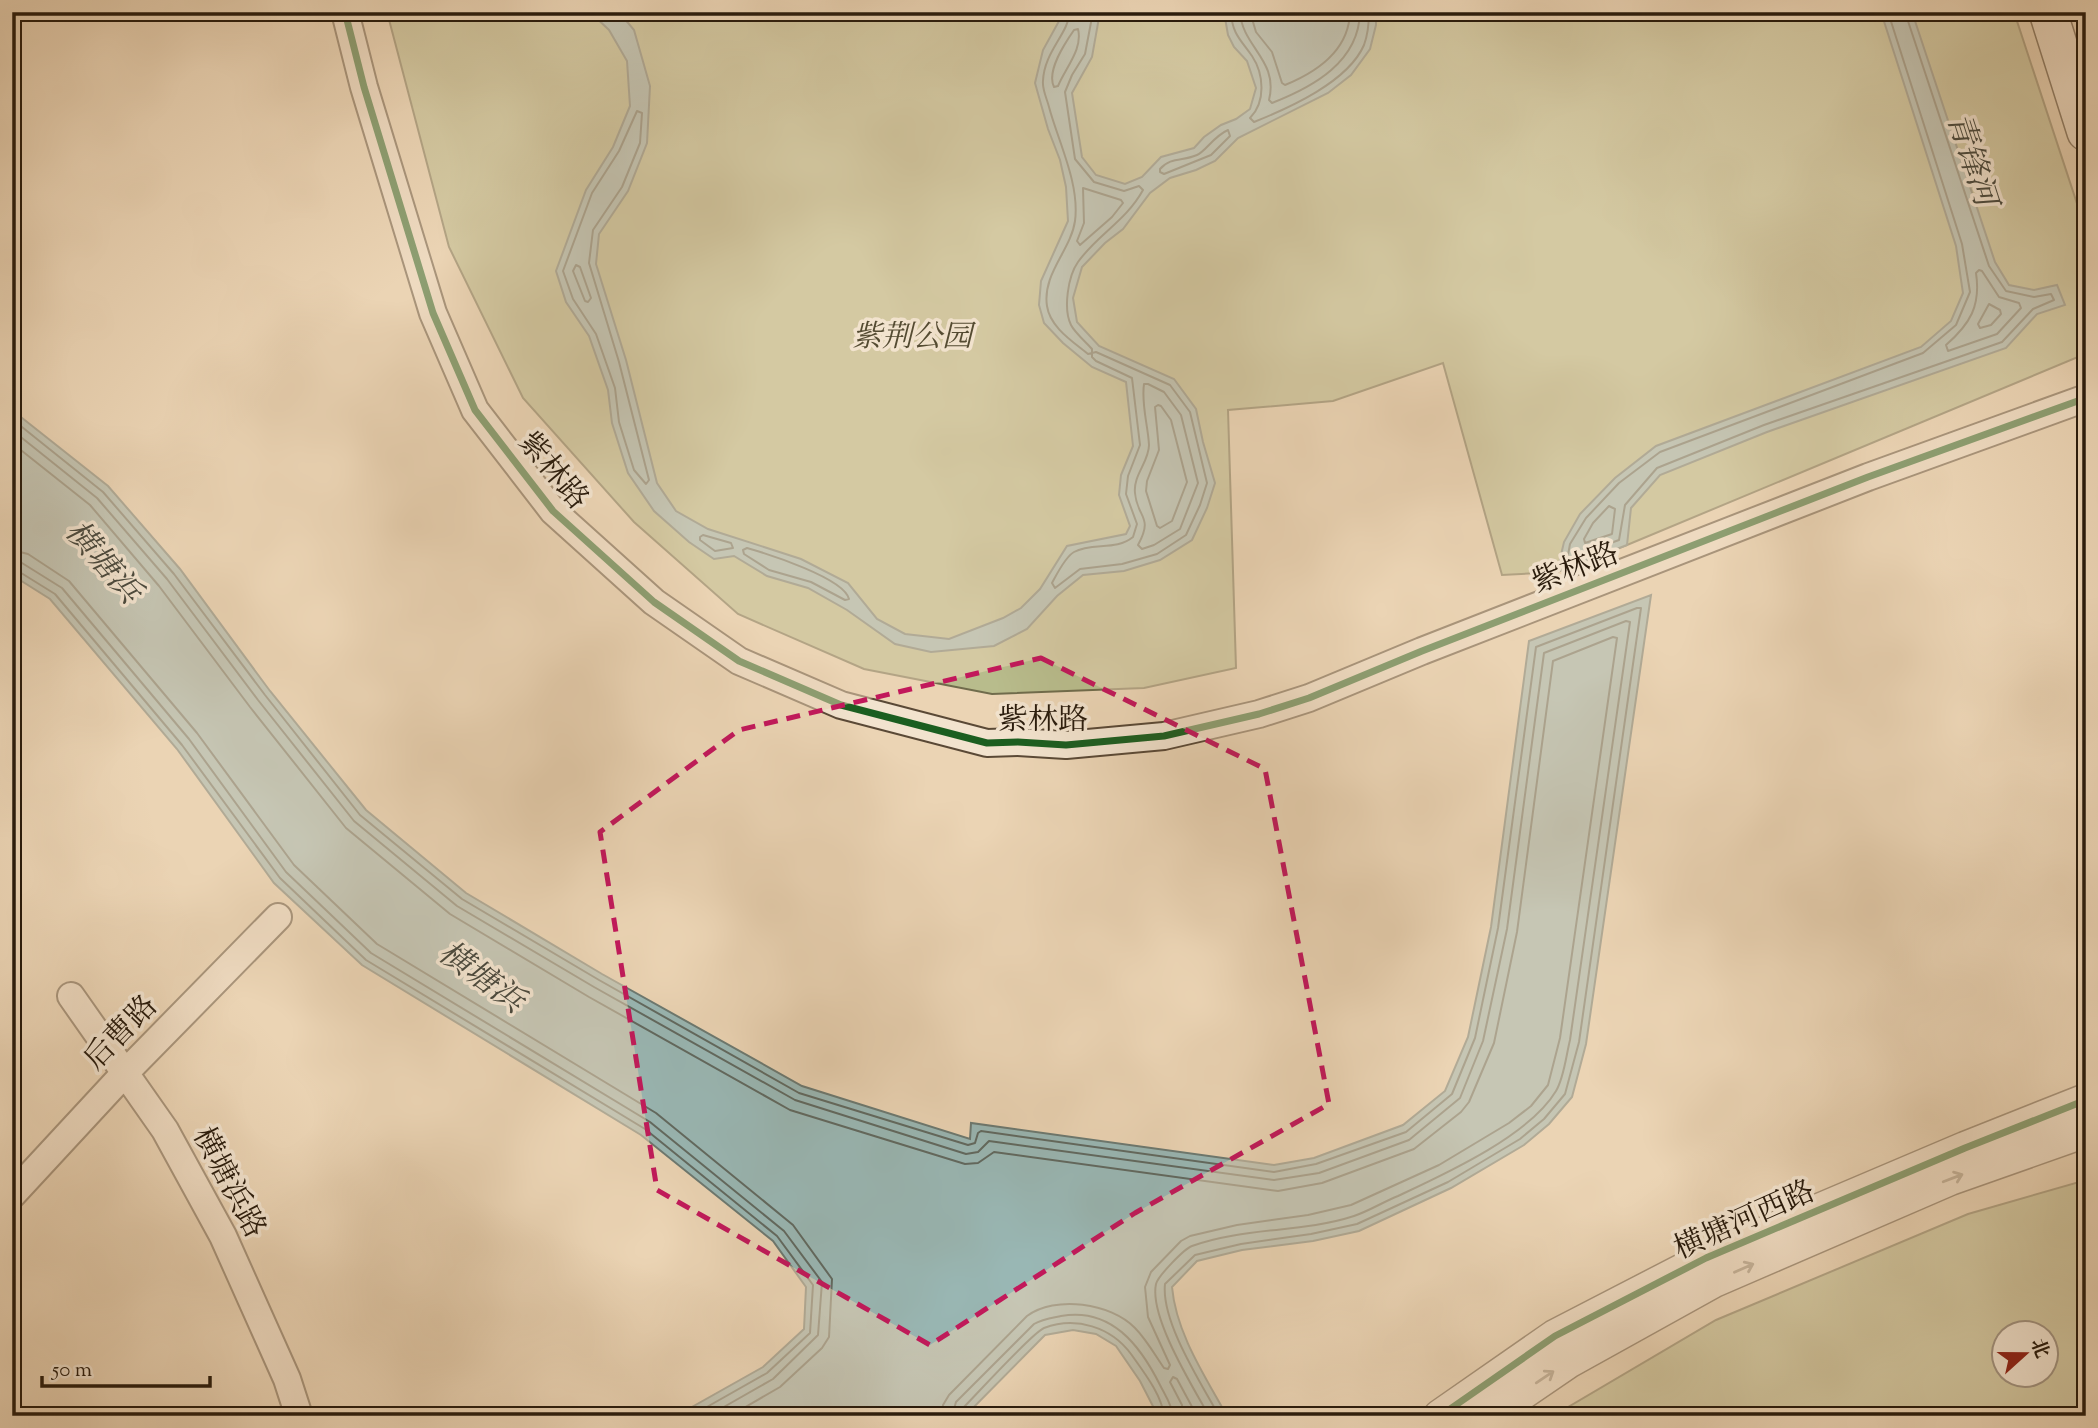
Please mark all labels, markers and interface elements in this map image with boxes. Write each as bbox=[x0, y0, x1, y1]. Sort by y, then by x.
water label: 青锋河 bbox=[1933, 107, 2008, 217]
park label: 紫荆公园 bbox=[852, 317, 976, 360]
street label: 紫林路 bbox=[507, 423, 597, 520]
water label: 横塘浜 bbox=[53, 512, 153, 617]
street label: 紫林路 bbox=[1526, 533, 1626, 606]
street label: 紫林路 bbox=[998, 700, 1088, 743]
water label: 横塘浜 bbox=[428, 932, 535, 1027]
street label: 后曹路 bbox=[75, 986, 169, 1081]
street label: 横塘浜路 bbox=[181, 1120, 275, 1246]
street label: 横塘河西路 bbox=[1668, 1171, 1822, 1271]
one-way arrow bbox=[1942, 1171, 1964, 1184]
one-way arrow bbox=[1733, 1261, 1754, 1274]
north arrow bbox=[1990, 1320, 2060, 1390]
text: 北 bbox=[2023, 1335, 2055, 1363]
scale bar bbox=[42, 1344, 210, 1388]
text: 50 m bbox=[51, 1356, 92, 1386]
one-way arrow bbox=[1535, 1370, 1554, 1385]

